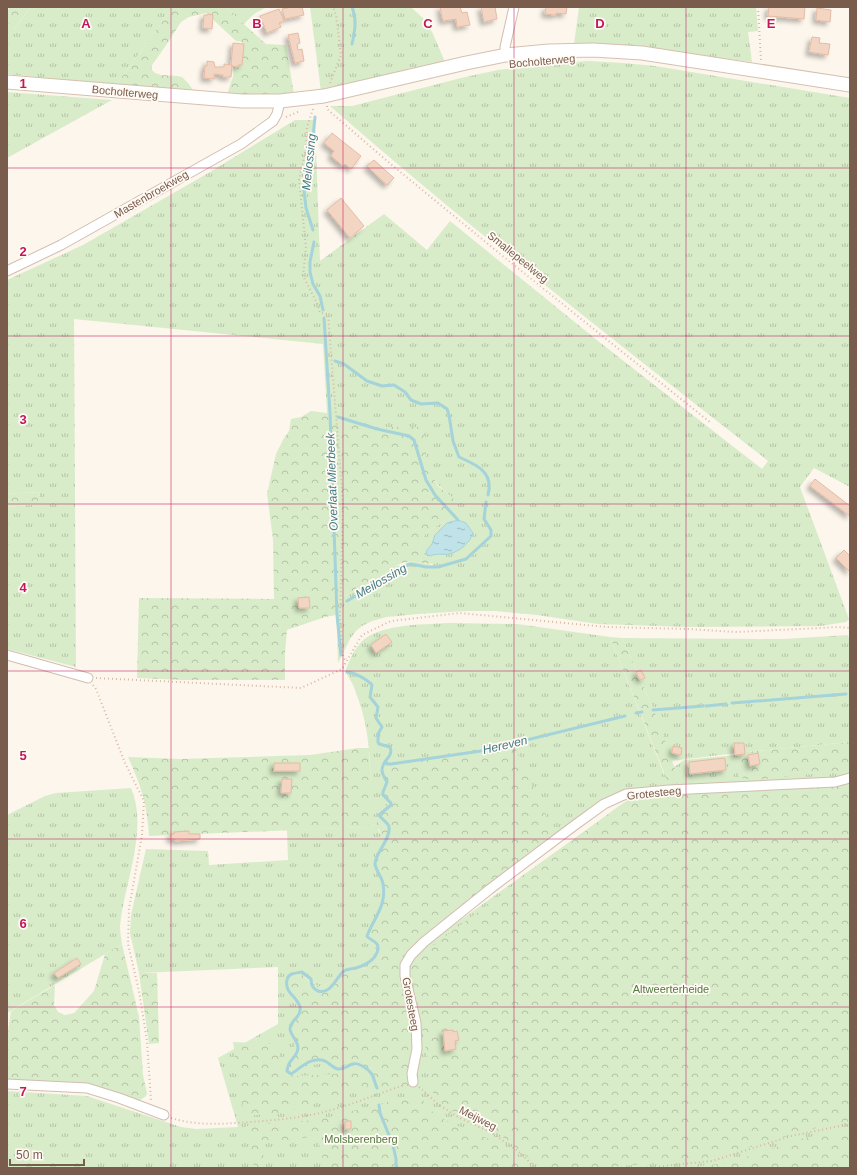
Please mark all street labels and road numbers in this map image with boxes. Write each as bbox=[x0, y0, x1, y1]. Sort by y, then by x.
street label: Bocholterweg bbox=[508, 52, 576, 70]
street label: Bocholterweg bbox=[91, 83, 159, 101]
street label: Mastenbroekweg bbox=[112, 168, 190, 220]
street label: Smallepeelweg bbox=[485, 229, 551, 285]
street label: Grotesteeg bbox=[626, 784, 682, 802]
street label: Grotesteeg bbox=[400, 976, 422, 1032]
street label: Meijweg bbox=[457, 1103, 499, 1133]

